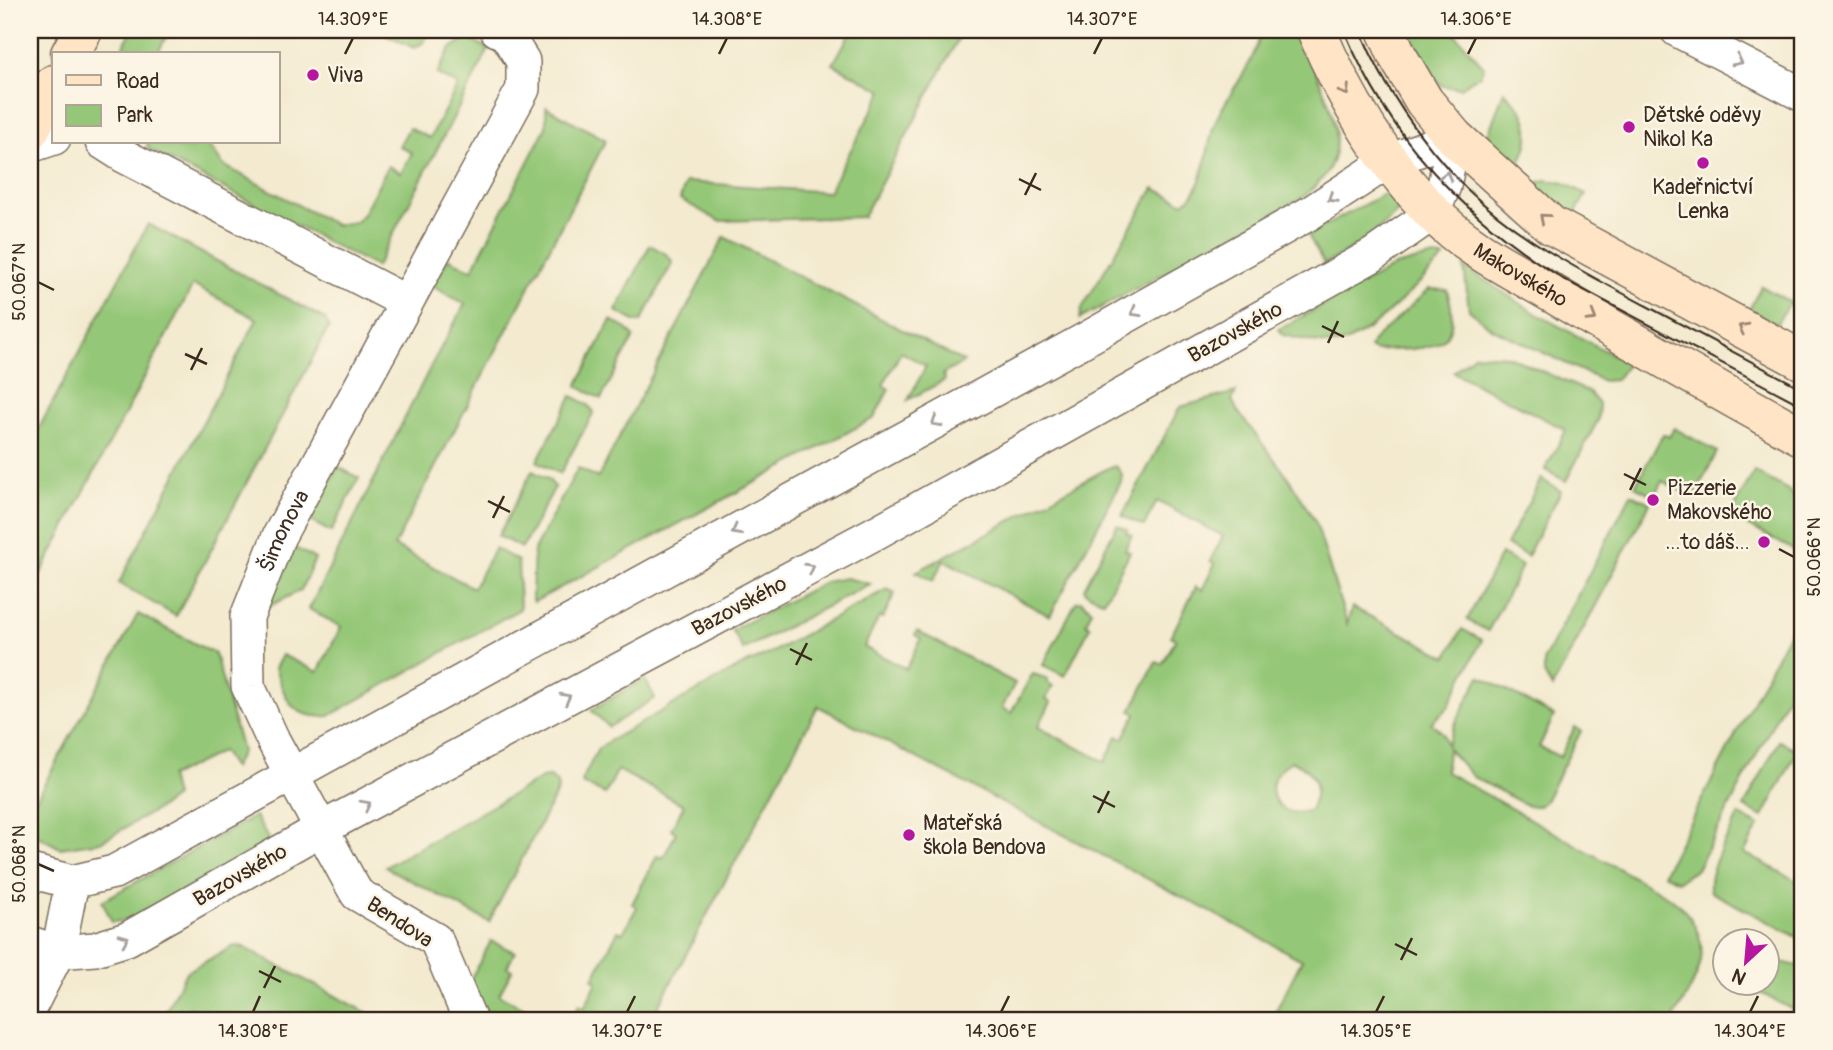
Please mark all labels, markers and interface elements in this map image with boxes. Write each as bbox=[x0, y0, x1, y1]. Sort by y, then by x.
text: 14.309°E bbox=[318, 8, 388, 31]
text: 14.308°E bbox=[692, 8, 762, 31]
text: 14.307°E bbox=[1067, 8, 1137, 31]
text: 14.306°E bbox=[1440, 8, 1512, 31]
legend bbox=[52, 52, 280, 144]
one-way arrow bbox=[1730, 53, 1743, 66]
place label: Viva bbox=[327, 62, 363, 89]
marker: Viva bbox=[305, 67, 321, 83]
text: Road bbox=[116, 68, 160, 95]
one-way arrow bbox=[1337, 84, 1350, 97]
text: Park bbox=[116, 102, 153, 129]
place label: Dětské oděvy Nikol Ka bbox=[1643, 102, 1761, 153]
marker: Dětské oděvy Nikol Ka bbox=[1621, 119, 1637, 135]
marker: Kadeřnictví Lenka bbox=[1695, 155, 1711, 171]
one-way arrow bbox=[1438, 170, 1452, 182]
place label: Kadeřnictví Lenka bbox=[1652, 174, 1754, 225]
one-way arrow bbox=[1327, 190, 1340, 202]
one-way arrow bbox=[1540, 214, 1553, 226]
street label: Makovského bbox=[1468, 237, 1572, 313]
text: 50.067°N bbox=[8, 243, 31, 321]
street label: Bazovského bbox=[1183, 295, 1287, 369]
one-way arrow bbox=[1129, 304, 1142, 317]
one-way arrow bbox=[1585, 309, 1598, 322]
one-way arrow bbox=[1738, 323, 1750, 336]
one-way arrow bbox=[930, 414, 943, 427]
place label: Pizzerie Makovského bbox=[1667, 475, 1772, 526]
street label: Šimonova bbox=[252, 485, 316, 576]
marker: Pizzerie Makovského bbox=[1645, 492, 1661, 508]
text: 50.066°N bbox=[1803, 517, 1826, 597]
one-way arrow bbox=[731, 523, 743, 536]
place label: …to dáš… bbox=[1665, 529, 1750, 556]
marker: …to dáš… bbox=[1756, 534, 1772, 550]
one-way arrow bbox=[803, 563, 816, 576]
street label: Bazovského bbox=[687, 570, 791, 643]
one-way arrow bbox=[559, 693, 572, 706]
one-way arrow bbox=[358, 800, 371, 813]
place label: Mateřská škola Bendova bbox=[923, 810, 1046, 861]
text: 50.068°N bbox=[8, 825, 31, 903]
marker: Mateřská škola Bendova bbox=[901, 827, 917, 843]
street label: Bazovského bbox=[189, 838, 292, 913]
street label: Bendova bbox=[361, 891, 438, 954]
north arrow bbox=[1710, 928, 1780, 998]
one-way arrow bbox=[117, 933, 129, 947]
text: N bbox=[1728, 963, 1750, 990]
text: 14.308°E bbox=[218, 1020, 288, 1043]
text: 14.307°E bbox=[592, 1020, 662, 1043]
text: 14.306°E bbox=[965, 1020, 1037, 1043]
text: 14.305°E bbox=[1341, 1020, 1411, 1043]
text: 14.304°E bbox=[1714, 1020, 1786, 1043]

